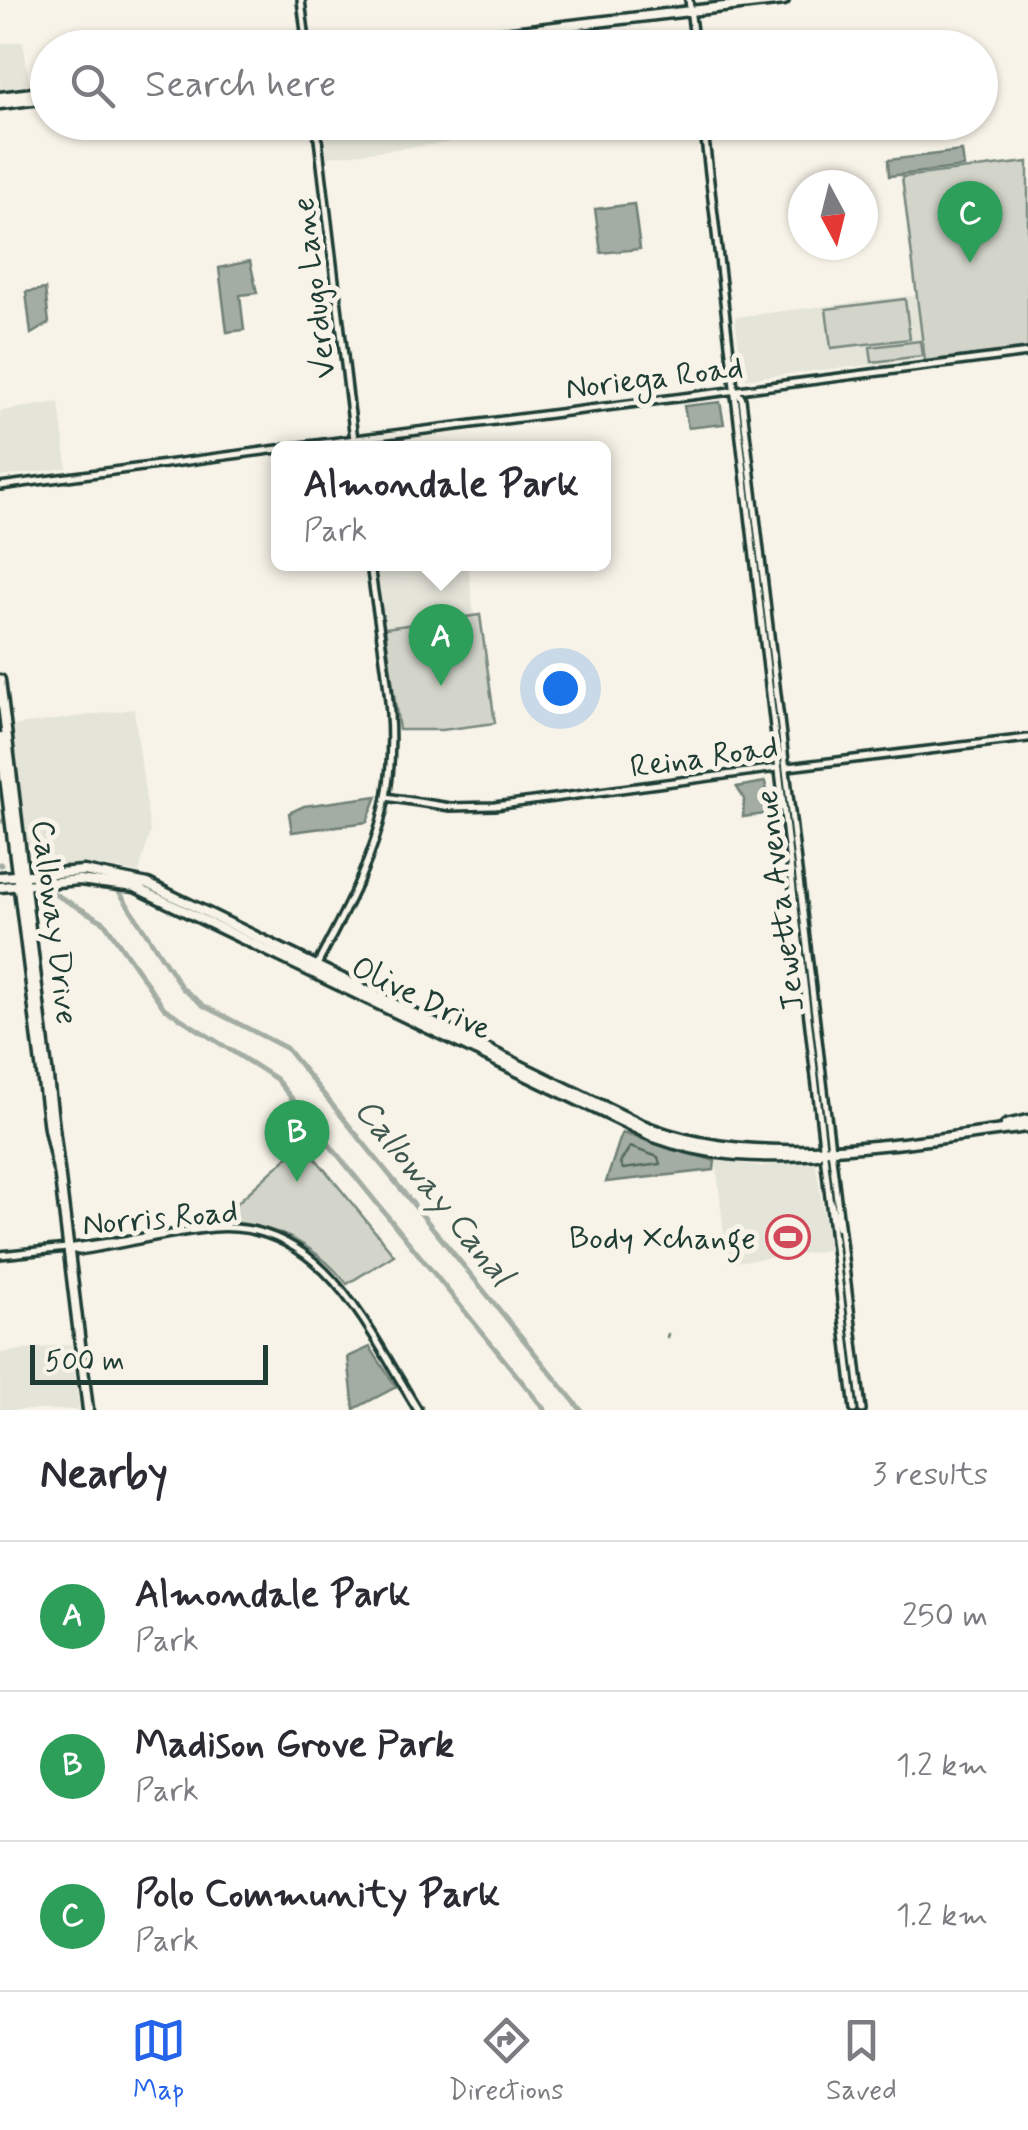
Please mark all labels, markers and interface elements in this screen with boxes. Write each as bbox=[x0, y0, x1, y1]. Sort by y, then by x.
search box bbox=[30, 30, 998, 140]
icon: search bbox=[65, 58, 120, 113]
text: Search here bbox=[145, 61, 336, 110]
north arrow bbox=[788, 170, 878, 260]
pin: C bbox=[938, 180, 1002, 263]
street label: Verdugo Lane bbox=[283, 195, 347, 381]
street label: Noriega Road bbox=[563, 347, 746, 413]
popup bbox=[271, 441, 611, 571]
text: Almondale Park bbox=[303, 461, 579, 510]
text: Park bbox=[303, 510, 367, 552]
pin: A bbox=[408, 604, 474, 686]
your location bbox=[535, 663, 586, 714]
street label: Reina Road bbox=[628, 727, 781, 789]
street label: Jewetta Avenue bbox=[747, 787, 815, 1014]
street label: Calloway Drive bbox=[21, 818, 87, 1027]
street label: Olive Drive bbox=[344, 947, 498, 1051]
water label: Calloway Canal bbox=[344, 1089, 526, 1298]
pin: B bbox=[264, 1100, 330, 1182]
street label: Norris Road bbox=[81, 1191, 240, 1247]
sports icon: Body Xchange bbox=[765, 1214, 811, 1260]
place label: Body Xchange bbox=[569, 1218, 756, 1263]
scale bar bbox=[30, 1340, 268, 1384]
text: 500 m bbox=[45, 1344, 125, 1381]
text: Nearby bbox=[40, 1448, 168, 1503]
text: 3 results bbox=[872, 1454, 988, 1496]
text: Almondale Park bbox=[135, 1571, 410, 1620]
text: A bbox=[62, 1595, 83, 1637]
text: 250 m bbox=[902, 1595, 988, 1637]
text: Park bbox=[135, 1620, 199, 1662]
text: Madison Grove Park bbox=[135, 1721, 454, 1770]
text: B bbox=[62, 1745, 83, 1787]
text: 1.2 km bbox=[896, 1745, 988, 1787]
text: Park bbox=[135, 1770, 199, 1812]
text: Polo Community Park bbox=[135, 1871, 500, 1920]
text: C bbox=[61, 1895, 84, 1937]
text: 1.2 km bbox=[896, 1895, 988, 1937]
text: Park bbox=[135, 1920, 199, 1962]
tab: Map bbox=[131, 2013, 186, 2110]
tab: Directions bbox=[449, 2013, 564, 2110]
tab: Saved bbox=[826, 2013, 897, 2110]

